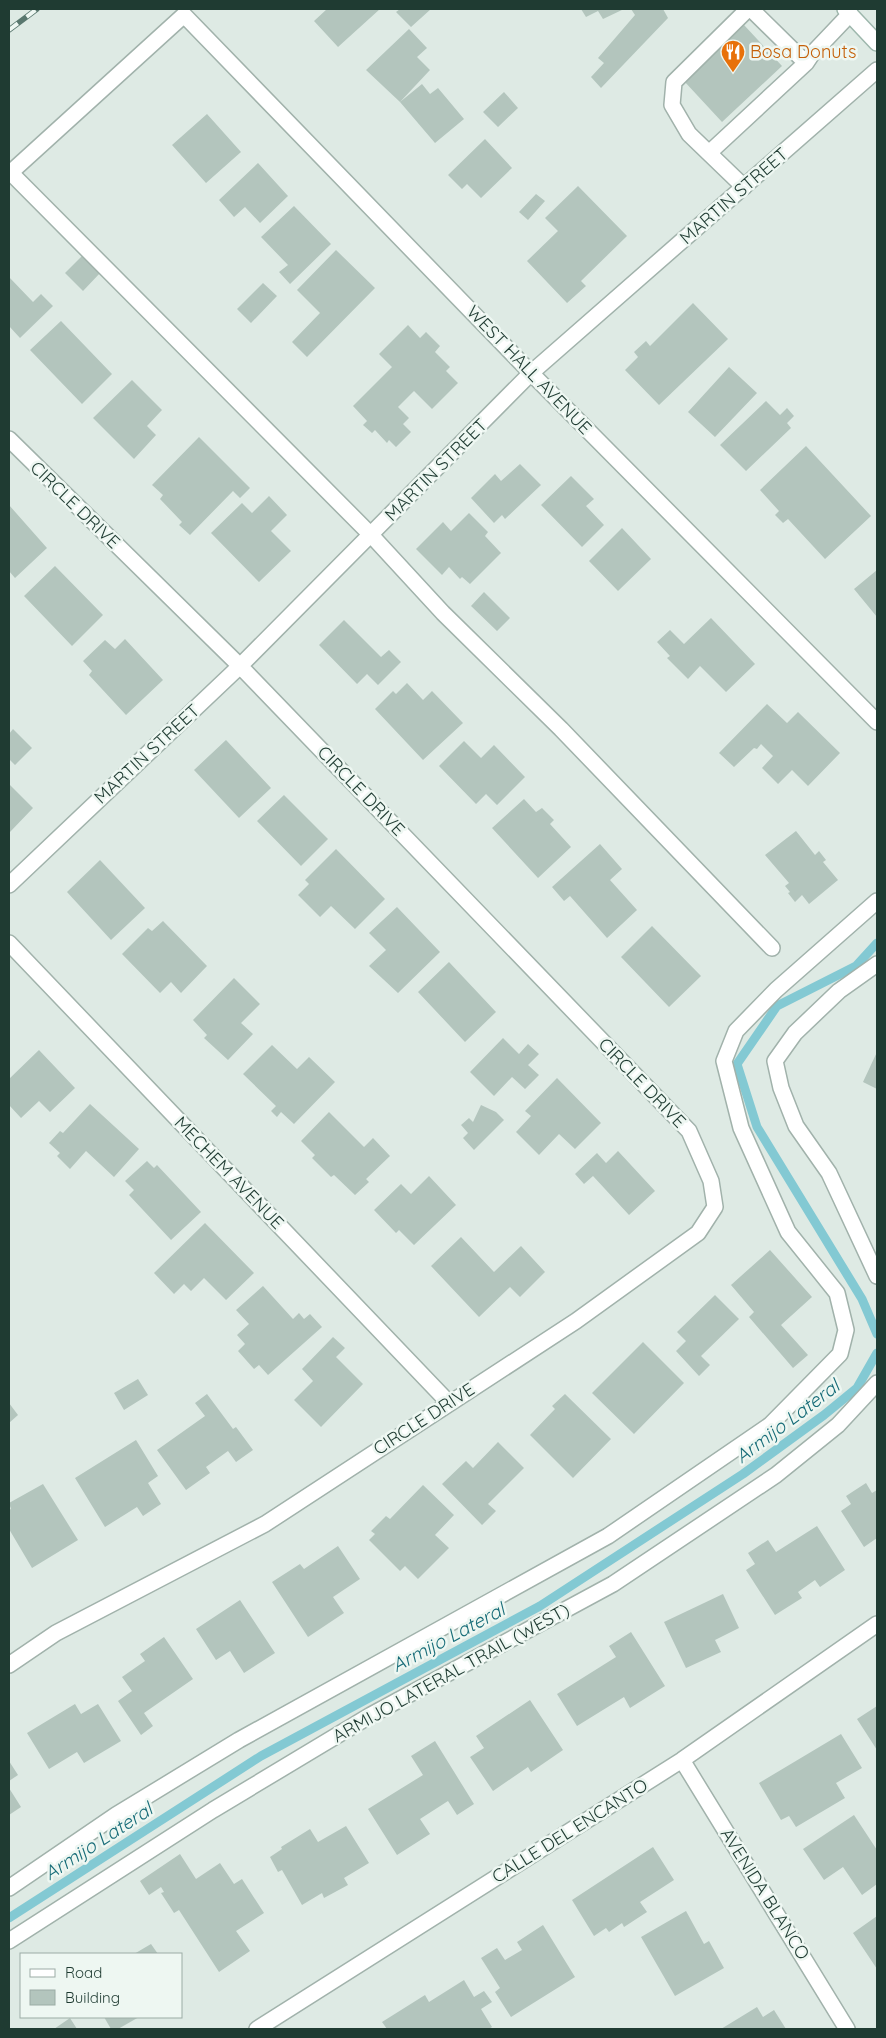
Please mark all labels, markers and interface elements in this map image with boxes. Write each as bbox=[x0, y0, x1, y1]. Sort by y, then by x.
restaurant icon: Bosa Donuts bbox=[720, 39, 746, 73]
place label: Bosa Donuts bbox=[750, 40, 857, 63]
street label: MARTIN STREET bbox=[675, 142, 793, 249]
street label: WEST HALL AVENUE bbox=[462, 300, 597, 439]
street label: MARTIN STREET bbox=[379, 413, 492, 526]
street label: CIRCLE DRIVE bbox=[26, 456, 125, 553]
street label: MARTIN STREET bbox=[89, 699, 204, 808]
street label: CIRCLE DRIVE bbox=[313, 741, 410, 840]
street label: CIRCLE DRIVE bbox=[594, 1033, 691, 1132]
street label: MECHEM AVENUE bbox=[170, 1111, 289, 1234]
water label: Armijo Lateral bbox=[730, 1372, 846, 1468]
street label: CIRCLE DRIVE bbox=[369, 1377, 479, 1460]
water label: Armijo Lateral bbox=[387, 1596, 511, 1677]
street label: ARMIJO LATERAL TRAIL (WEST) bbox=[328, 1598, 573, 1747]
street label: CALLE DEL ENCANTO bbox=[488, 1773, 652, 1888]
water label: Armijo Lateral bbox=[39, 1796, 159, 1885]
street label: AVENIDA BLANCO bbox=[716, 1824, 815, 1964]
legend bbox=[20, 1953, 182, 2018]
text: Road bbox=[65, 1963, 102, 1982]
text: Building bbox=[65, 1988, 120, 2007]

